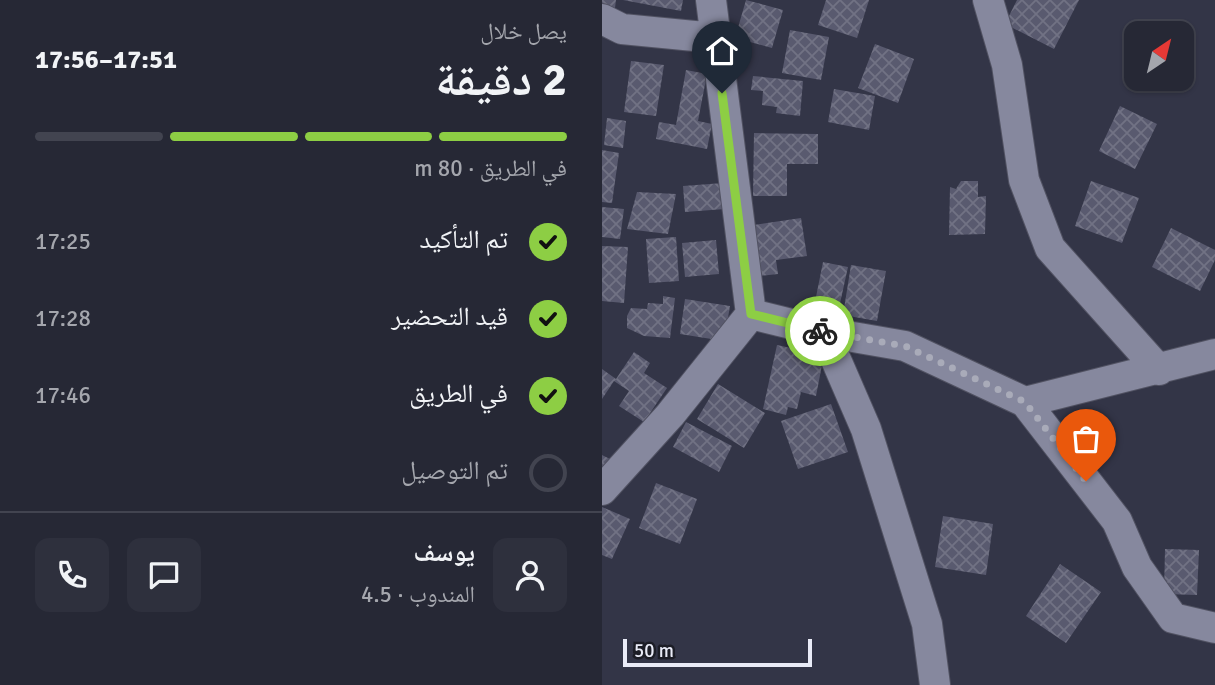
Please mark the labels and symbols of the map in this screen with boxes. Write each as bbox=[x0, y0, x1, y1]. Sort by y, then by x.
pin bbox=[692, 21, 752, 93]
north arrow bbox=[1124, 21, 1194, 91]
courier bbox=[785, 296, 855, 366]
pin bbox=[1056, 409, 1116, 481]
scale bar bbox=[623, 636, 812, 668]

